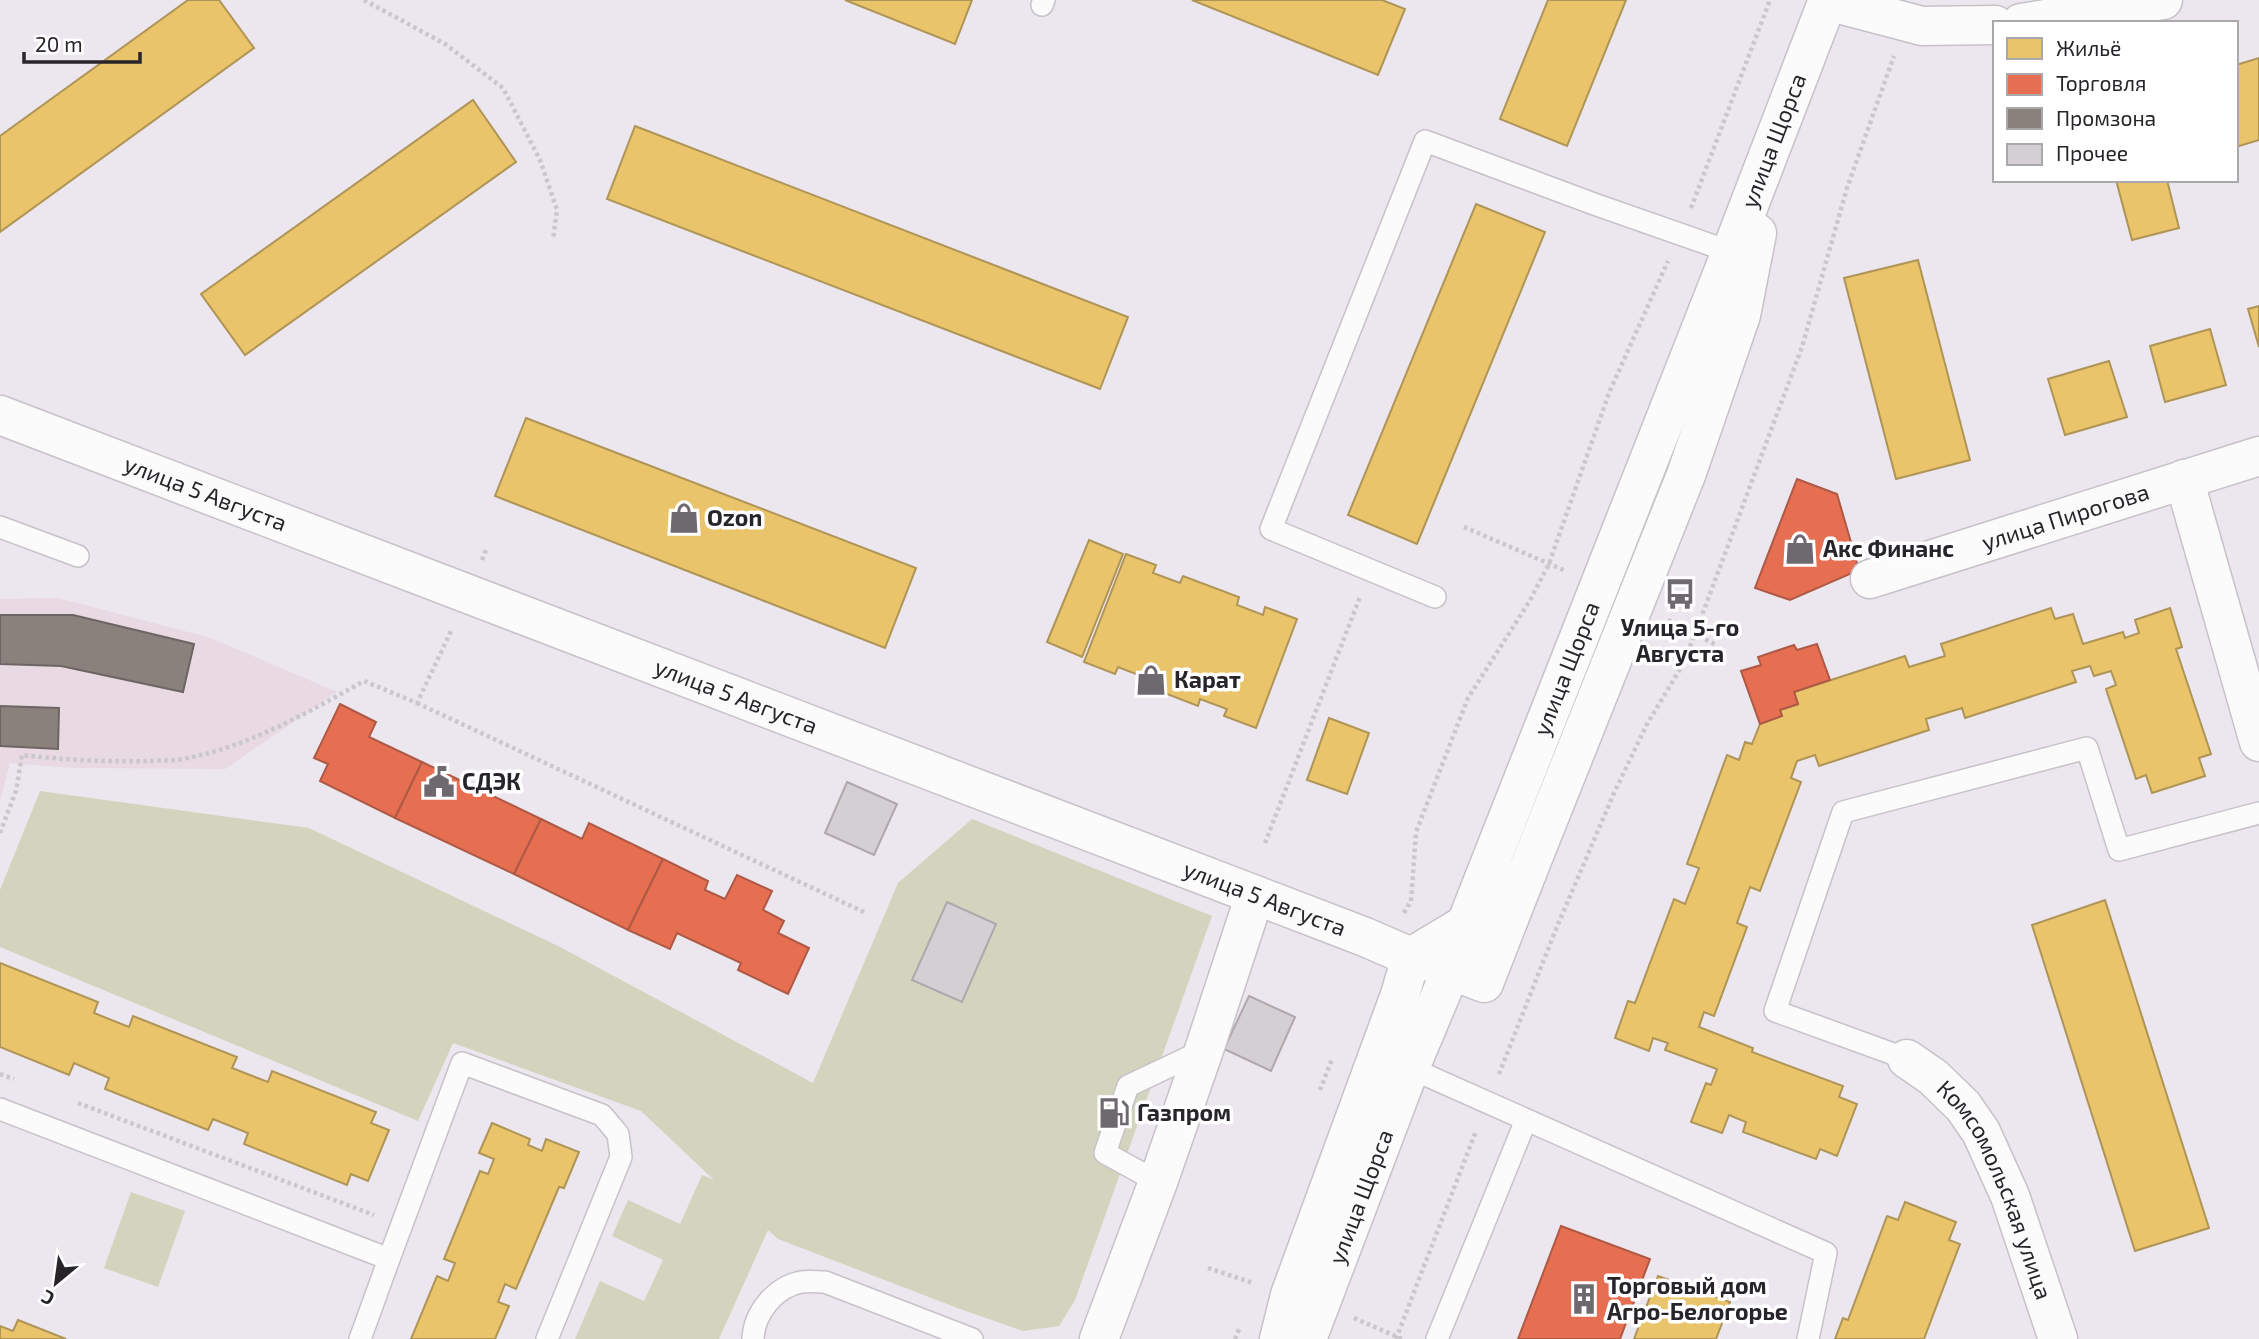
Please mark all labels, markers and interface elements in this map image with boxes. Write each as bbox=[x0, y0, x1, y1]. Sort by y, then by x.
scale bar bbox=[24, 21, 140, 65]
legend bbox=[1993, 21, 2238, 182]
text: 20 m bbox=[35, 31, 83, 56]
text: Жильё bbox=[2056, 35, 2121, 60]
street label: улица Щорса bbox=[1734, 69, 1811, 212]
text: Торговля bbox=[2056, 70, 2146, 95]
text: Промзона bbox=[2056, 105, 2156, 130]
text: Прочее bbox=[2056, 140, 2128, 165]
street label: улица 5 Августа bbox=[120, 449, 291, 536]
street label: улица Пирогова bbox=[1978, 477, 2152, 557]
shop icon: Ozon bbox=[667, 501, 701, 535]
place label: Ozon bbox=[707, 503, 762, 531]
shop icon: Акс Финанс bbox=[1783, 532, 1817, 566]
place label: Акс Финанс bbox=[1823, 534, 1954, 562]
bus stop icon: Улица 5-го Августа bbox=[1663, 577, 1697, 611]
street label: улица Щорса bbox=[1527, 597, 1605, 740]
place label: Улица 5-го Августа bbox=[1621, 613, 1739, 667]
street label: улица 5 Августа bbox=[651, 652, 822, 739]
shop icon: Карат bbox=[1134, 663, 1168, 697]
place label: Карат bbox=[1174, 665, 1241, 693]
public building icon: СДЭК bbox=[422, 765, 456, 799]
place label: СДЭК bbox=[462, 767, 521, 795]
street label: улица 5 Августа bbox=[1179, 854, 1350, 942]
street label: Комсомольская улица bbox=[1932, 1074, 2059, 1303]
fuel station icon: Газпром bbox=[1097, 1096, 1131, 1130]
place label: Газпром bbox=[1137, 1098, 1231, 1126]
street label: улица Щорса bbox=[1322, 1125, 1398, 1268]
north arrow bbox=[21, 1248, 91, 1318]
place label: Торговый дом Агро-Белогорье bbox=[1607, 1271, 1788, 1325]
building icon: Торговый дом Агро-Белогорье bbox=[1567, 1282, 1601, 1316]
text: С bbox=[37, 1286, 58, 1311]

